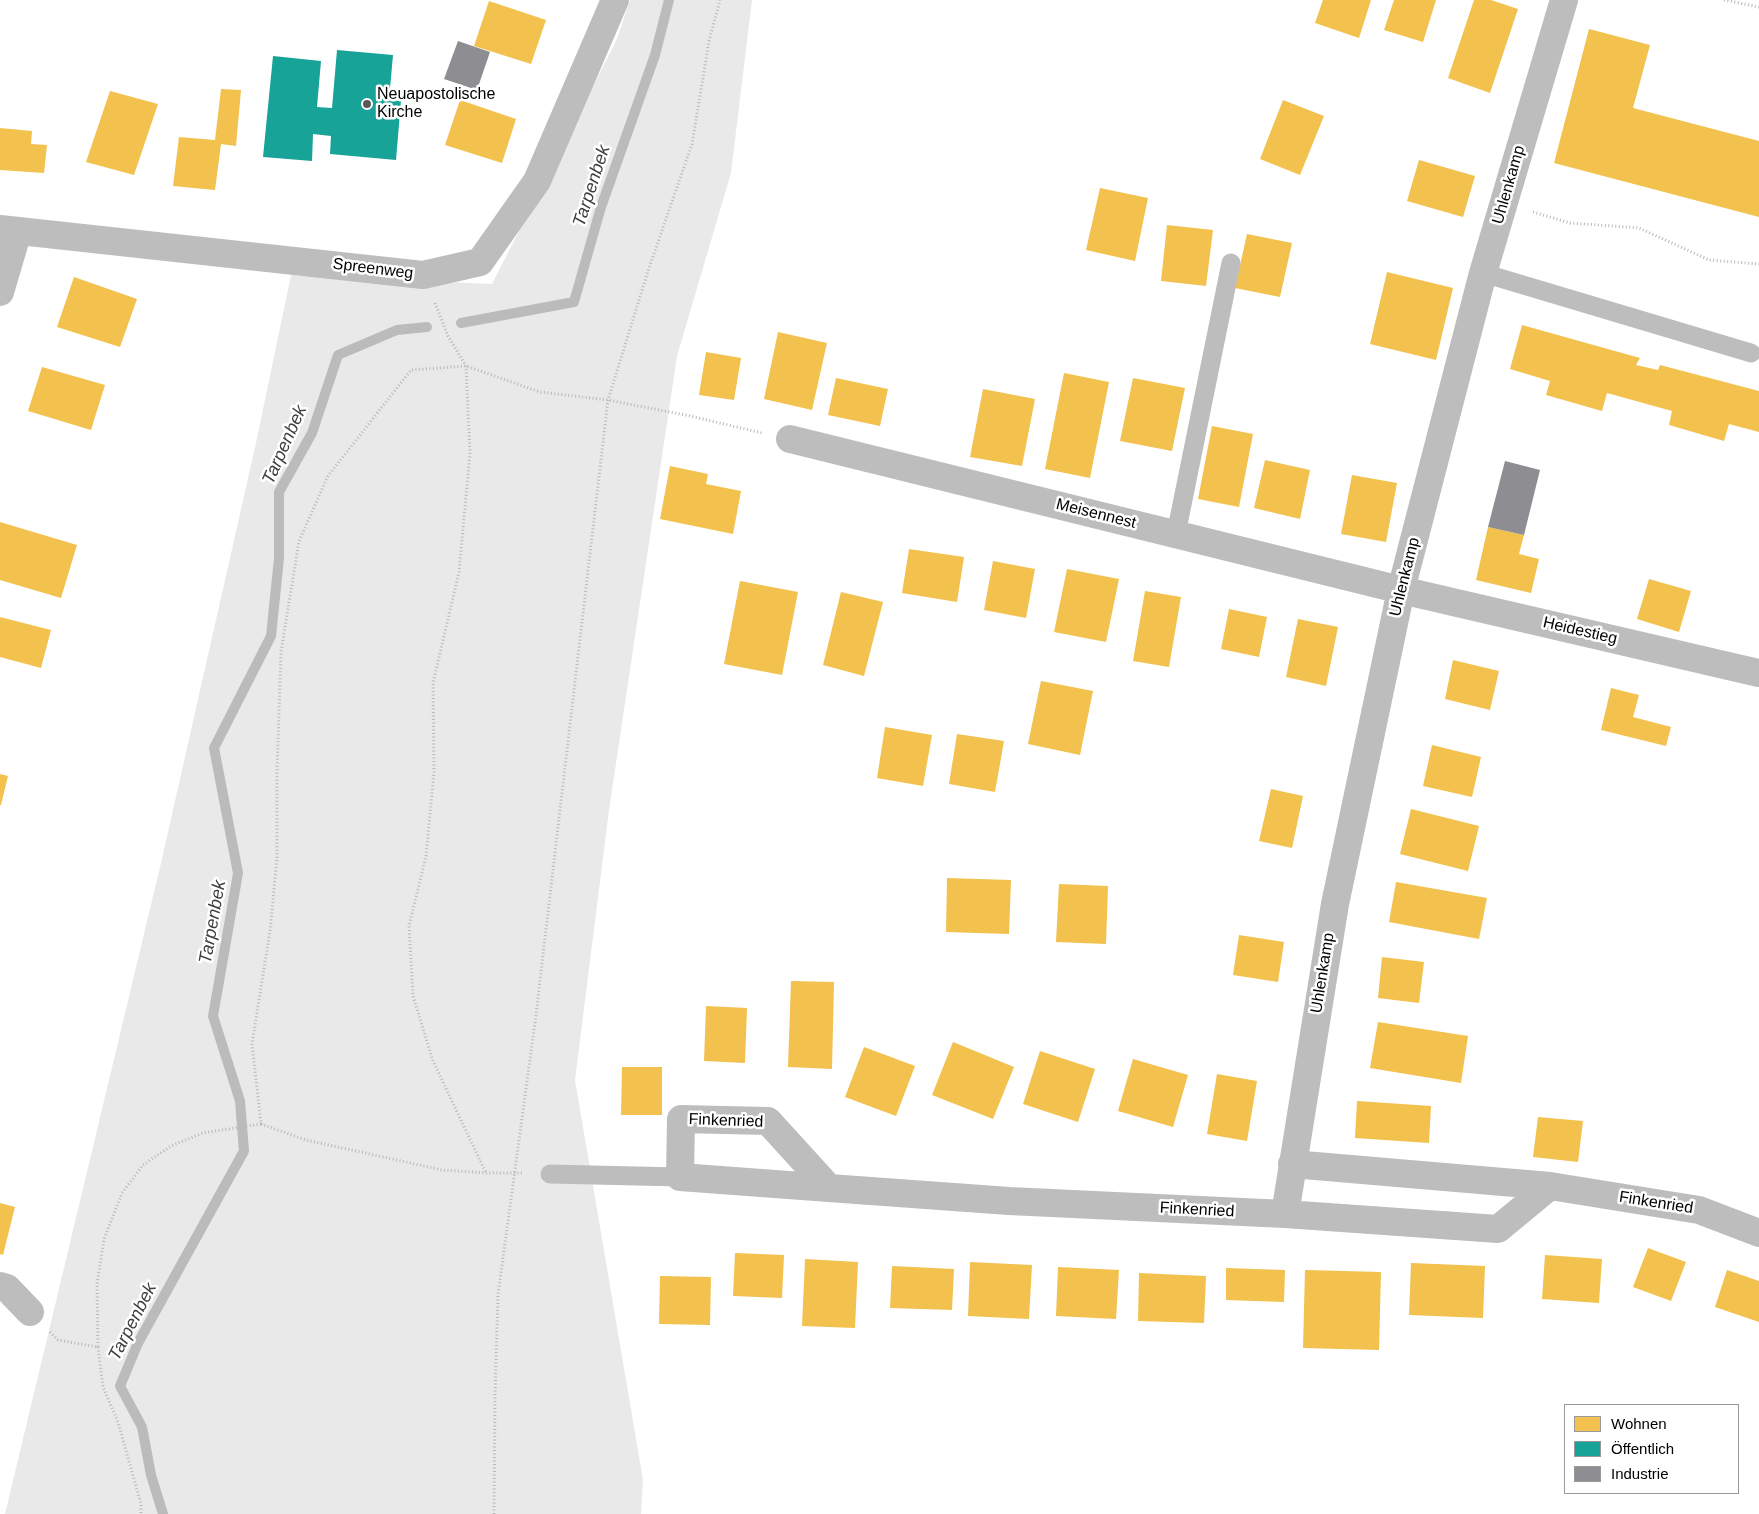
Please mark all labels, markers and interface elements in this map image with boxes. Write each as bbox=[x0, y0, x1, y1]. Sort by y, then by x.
place label: Neuapostolische Kirche bbox=[377, 85, 495, 123]
marker: Neuapostolische Kirche bbox=[361, 98, 373, 110]
water label: Tarpenbek bbox=[569, 143, 615, 229]
street label: Uhlenkamp bbox=[1489, 143, 1529, 227]
street label: Spreenweg bbox=[332, 255, 414, 283]
water label: Tarpenbek bbox=[258, 402, 312, 488]
street label: Meisennest bbox=[1054, 495, 1138, 533]
street label: Uhlenkamp bbox=[1386, 535, 1424, 619]
street label: Heidestieg bbox=[1541, 613, 1619, 649]
water label: Tarpenbek bbox=[195, 879, 231, 965]
street label: Uhlenkamp bbox=[1307, 932, 1339, 1014]
street label: Finkenried bbox=[688, 1110, 764, 1132]
street label: Finkenried bbox=[1618, 1188, 1694, 1218]
street label: Finkenried bbox=[1159, 1198, 1235, 1222]
water label: Tarpenbek bbox=[104, 1279, 162, 1365]
legend bbox=[1564, 1404, 1739, 1494]
text: Wohnen bbox=[1611, 1415, 1667, 1432]
text: Öffentlich bbox=[1611, 1440, 1674, 1457]
text: Industrie bbox=[1611, 1465, 1669, 1482]

